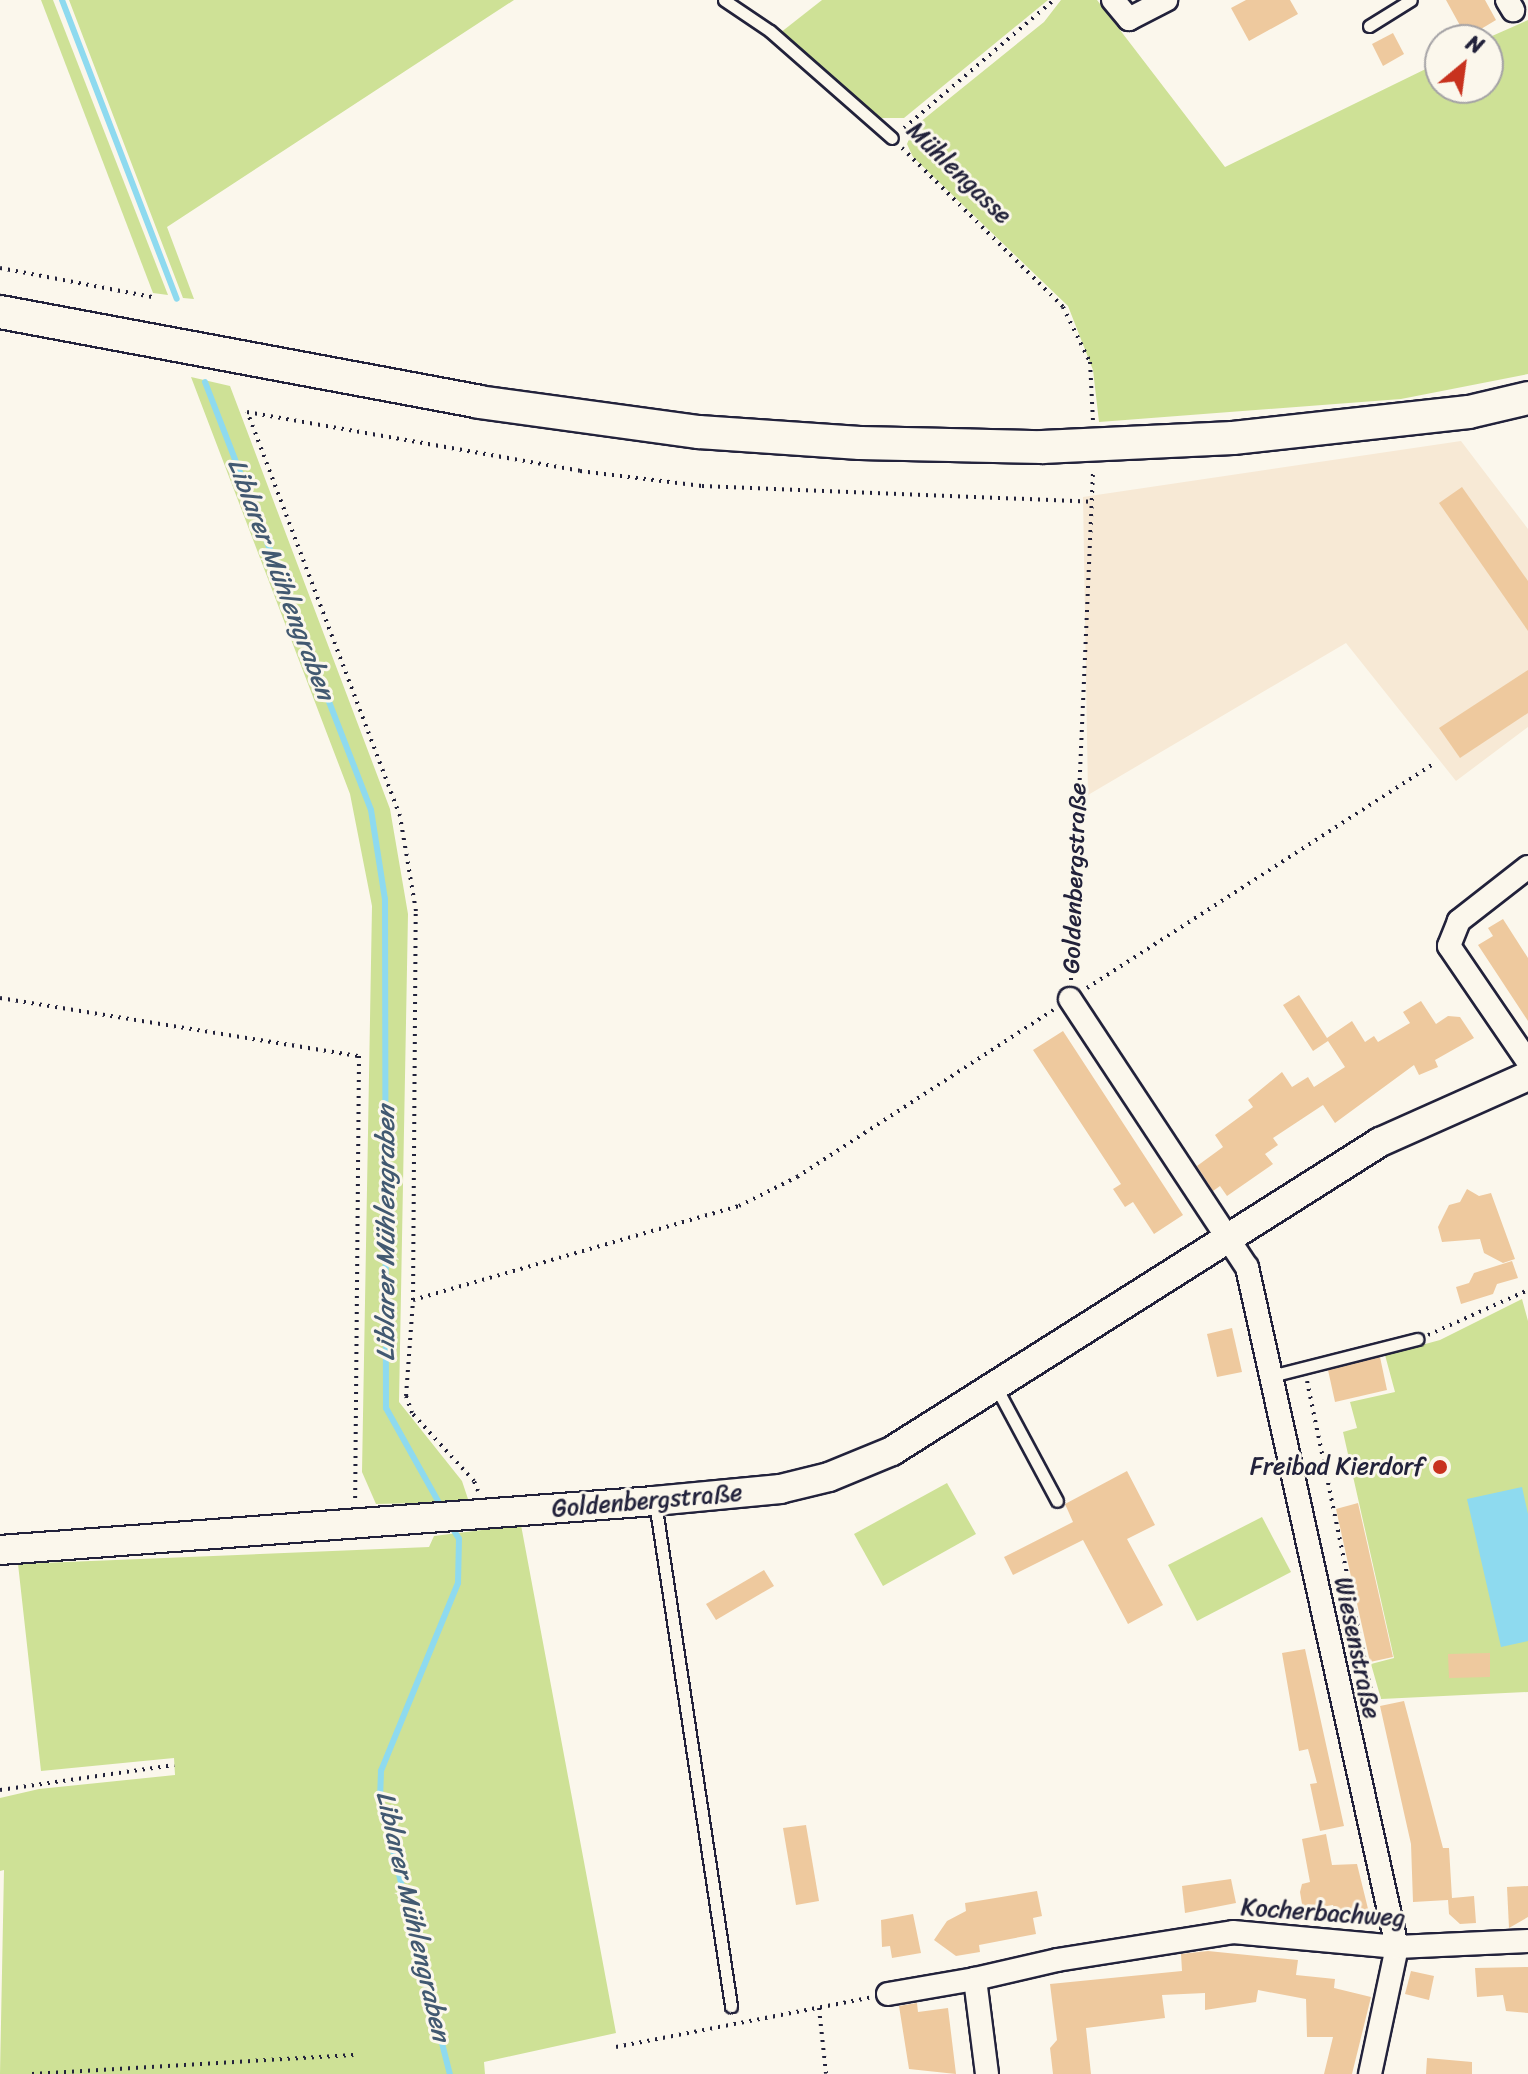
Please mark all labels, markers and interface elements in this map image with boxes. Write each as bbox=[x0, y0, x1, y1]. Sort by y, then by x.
north arrow bbox=[1424, 24, 1504, 104]
text: N bbox=[1459, 24, 1491, 65]
street label: Mühlengasse bbox=[901, 116, 1017, 230]
water label: Liblarer Mühlengraben bbox=[221, 454, 341, 704]
street label: Goldenbergstraße bbox=[1057, 782, 1093, 974]
water label: Liblarer Mühlengraben bbox=[370, 1105, 402, 1361]
place label: Freibad Kierdorf bbox=[1250, 1453, 1424, 1481]
marker: Freibad Kierdorf bbox=[1431, 1458, 1449, 1476]
street label: Goldenbergstraße bbox=[551, 1478, 743, 1524]
street label: Wiesenstraße bbox=[1328, 1575, 1386, 1721]
water label: Liblarer Mühlengraben bbox=[369, 1788, 457, 2044]
street label: Kocherbachweg bbox=[1240, 1893, 1406, 1933]

